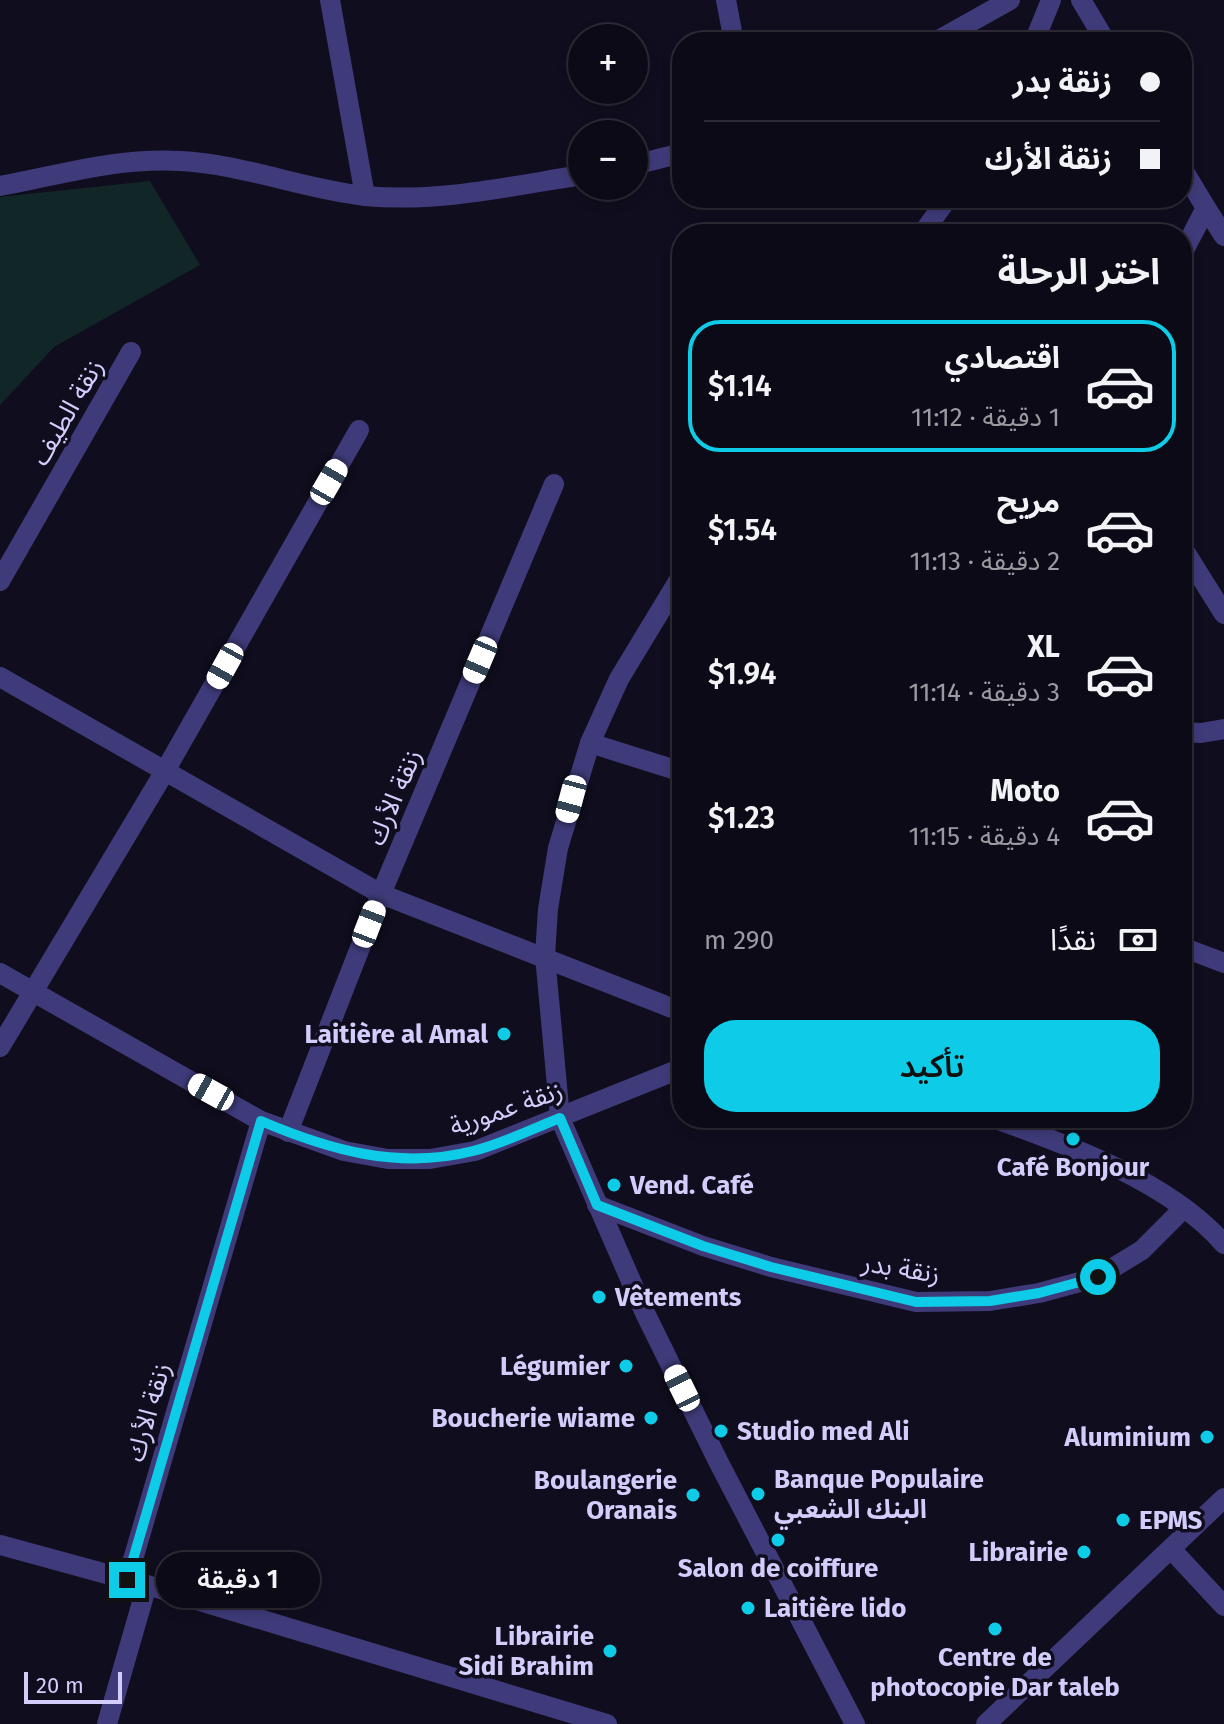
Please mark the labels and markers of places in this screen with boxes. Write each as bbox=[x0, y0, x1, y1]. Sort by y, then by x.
place label: Laitière al Amal bbox=[305, 1019, 488, 1050]
marker: Laitière al Amal bbox=[495, 1025, 513, 1043]
marker: Café Bonjour bbox=[1064, 1130, 1082, 1148]
place label: Café Bonjour bbox=[997, 1152, 1150, 1183]
place label: Vend. Café bbox=[629, 1170, 754, 1201]
marker: Vend. Café bbox=[605, 1176, 623, 1194]
place label: Vêtements bbox=[614, 1282, 742, 1313]
marker: Vêtements bbox=[590, 1288, 608, 1306]
place label: Légumier bbox=[500, 1351, 611, 1382]
marker: Légumier bbox=[617, 1357, 635, 1375]
place label: Boucherie wiame bbox=[431, 1403, 635, 1434]
marker: Boucherie wiame bbox=[642, 1409, 660, 1427]
place label: Studio med Ali bbox=[737, 1416, 910, 1447]
marker: Studio med Ali bbox=[712, 1422, 730, 1440]
place label: Aluminium bbox=[1064, 1422, 1191, 1453]
marker: Aluminium bbox=[1198, 1428, 1216, 1446]
place label: Banque Populaire البنك الشعبي bbox=[774, 1464, 984, 1530]
place label: Boulangerie Oranais bbox=[534, 1465, 677, 1526]
marker: Banque Populaire البنك الشعبي bbox=[749, 1485, 767, 1503]
marker: Boulangerie Oranais bbox=[684, 1486, 702, 1504]
place label: EPMS bbox=[1139, 1505, 1203, 1536]
marker: EPMS bbox=[1114, 1511, 1132, 1529]
marker: Salon de coiffure bbox=[769, 1531, 787, 1549]
place label: Librairie bbox=[969, 1537, 1068, 1568]
marker: Librairie bbox=[1075, 1543, 1093, 1561]
place label: Salon de coiffure bbox=[678, 1553, 878, 1584]
place label: Laitière lido bbox=[764, 1593, 906, 1624]
marker: Laitière lido bbox=[739, 1599, 757, 1617]
marker: Centre de photocopie Dar taleb bbox=[986, 1620, 1004, 1638]
place label: Librairie Sidi Brahim bbox=[459, 1621, 594, 1682]
marker: Librairie Sidi Brahim bbox=[601, 1642, 619, 1660]
place label: Centre de photocopie Dar taleb bbox=[870, 1642, 1120, 1703]

